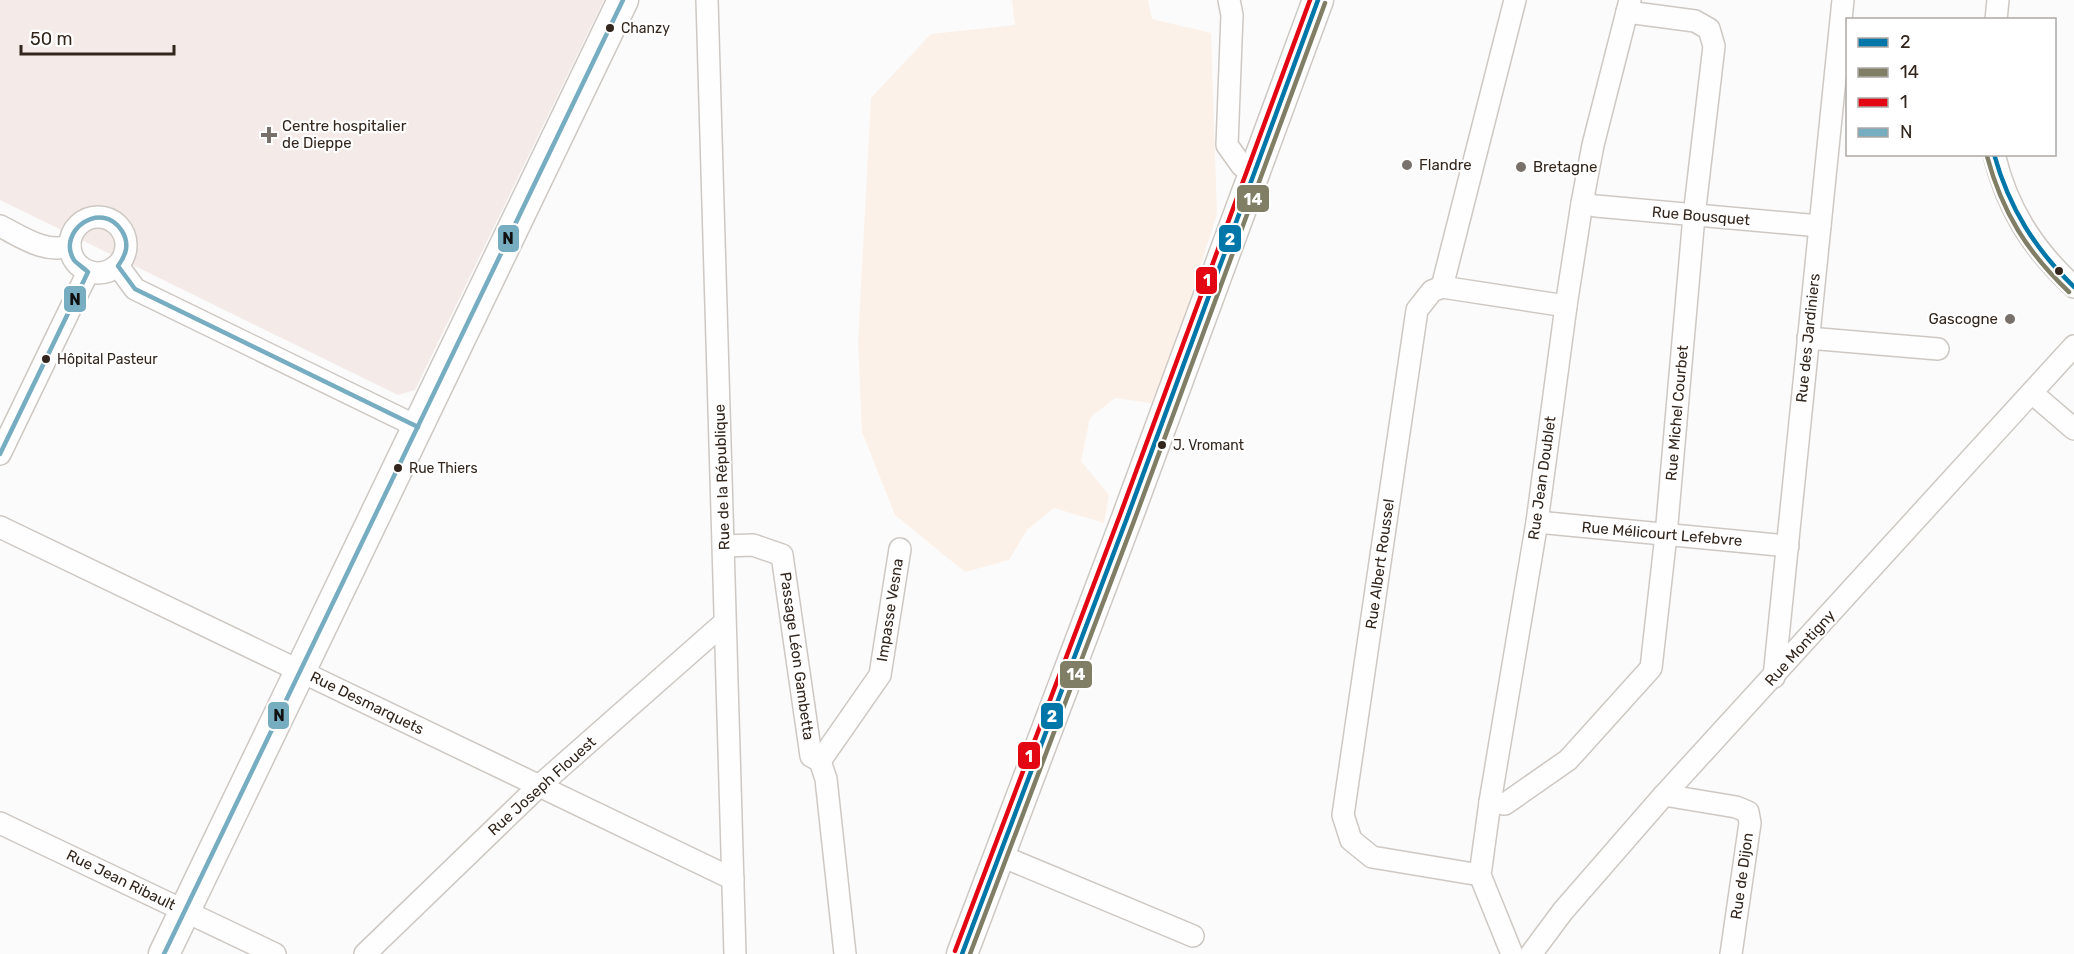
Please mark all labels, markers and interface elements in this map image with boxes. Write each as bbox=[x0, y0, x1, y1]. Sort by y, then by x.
scale bar bbox=[21, 18, 174, 56]
legend bbox=[1846, 18, 2056, 156]
place label: Chanzy bbox=[621, 20, 670, 37]
marker: Chanzy bbox=[604, 22, 616, 34]
text: 50 m bbox=[30, 28, 73, 50]
text: 2 bbox=[1900, 31, 1911, 53]
text: 14 bbox=[1900, 61, 1919, 83]
text: 1 bbox=[1900, 91, 1908, 113]
place label: Centre hospitalier de Dieppe bbox=[282, 117, 407, 152]
text: N bbox=[1900, 121, 1913, 143]
marker: Centre hospitalier de Dieppe bbox=[260, 126, 278, 144]
place label: Flandre bbox=[1419, 156, 1472, 174]
marker: Flandre bbox=[1400, 158, 1414, 172]
place label: Bretagne bbox=[1533, 158, 1598, 176]
marker: Bretagne bbox=[1514, 160, 1528, 174]
line badge: 14 bbox=[1236, 184, 1270, 213]
text: 14 bbox=[1244, 190, 1263, 209]
street label: Rue Bousquet bbox=[1651, 203, 1751, 229]
line badge: N bbox=[497, 224, 520, 253]
line badge: 2 bbox=[1218, 224, 1242, 253]
text: N bbox=[502, 229, 514, 248]
text: 2 bbox=[1225, 230, 1235, 249]
unlabelled marker bbox=[2053, 265, 2065, 277]
line badge: 1 bbox=[1195, 266, 1218, 295]
text: 1 bbox=[1203, 271, 1211, 290]
street label: Rue des Jardiniers bbox=[1792, 272, 1824, 404]
line badge: N bbox=[63, 285, 87, 313]
text: N bbox=[69, 290, 81, 309]
place label: Gascogne bbox=[1929, 310, 1998, 328]
marker: Gascogne bbox=[2003, 312, 2017, 326]
street label: Rue Michel Courbet bbox=[1662, 344, 1692, 482]
place label: Hôpital Pasteur bbox=[57, 351, 158, 368]
marker: Hôpital Pasteur bbox=[40, 353, 52, 365]
street label: Rue de la République bbox=[710, 404, 734, 550]
street label: Rue Jean Doublet bbox=[1524, 415, 1560, 541]
place label: J. Vromant bbox=[1173, 437, 1245, 454]
marker: J. Vromant bbox=[1156, 439, 1168, 451]
place label: Rue Thiers bbox=[409, 460, 478, 477]
marker: Rue Thiers bbox=[392, 462, 404, 474]
street label: Rue Albert Roussel bbox=[1362, 498, 1398, 630]
street label: Rue Mélicourt Lefebvre bbox=[1581, 518, 1743, 550]
street label: Impasse Vesna bbox=[873, 557, 907, 663]
street label: Passage Léon Gambetta bbox=[776, 571, 818, 741]
street label: Rue Montigny bbox=[1761, 606, 1839, 690]
line badge: 14 bbox=[1059, 660, 1093, 689]
text: 14 bbox=[1067, 665, 1086, 684]
street label: Rue Desmarquets bbox=[307, 668, 427, 738]
line badge: N bbox=[267, 701, 290, 730]
line badge: 2 bbox=[1040, 702, 1064, 730]
text: N bbox=[273, 706, 285, 725]
text: 2 bbox=[1047, 707, 1057, 726]
street label: Rue Joseph Flouest bbox=[484, 733, 600, 839]
line badge: 1 bbox=[1017, 741, 1041, 770]
text: 1 bbox=[1025, 747, 1033, 766]
street label: Rue de Dijon bbox=[1727, 831, 1757, 921]
street label: Rue Jean Ribault bbox=[64, 846, 179, 914]

